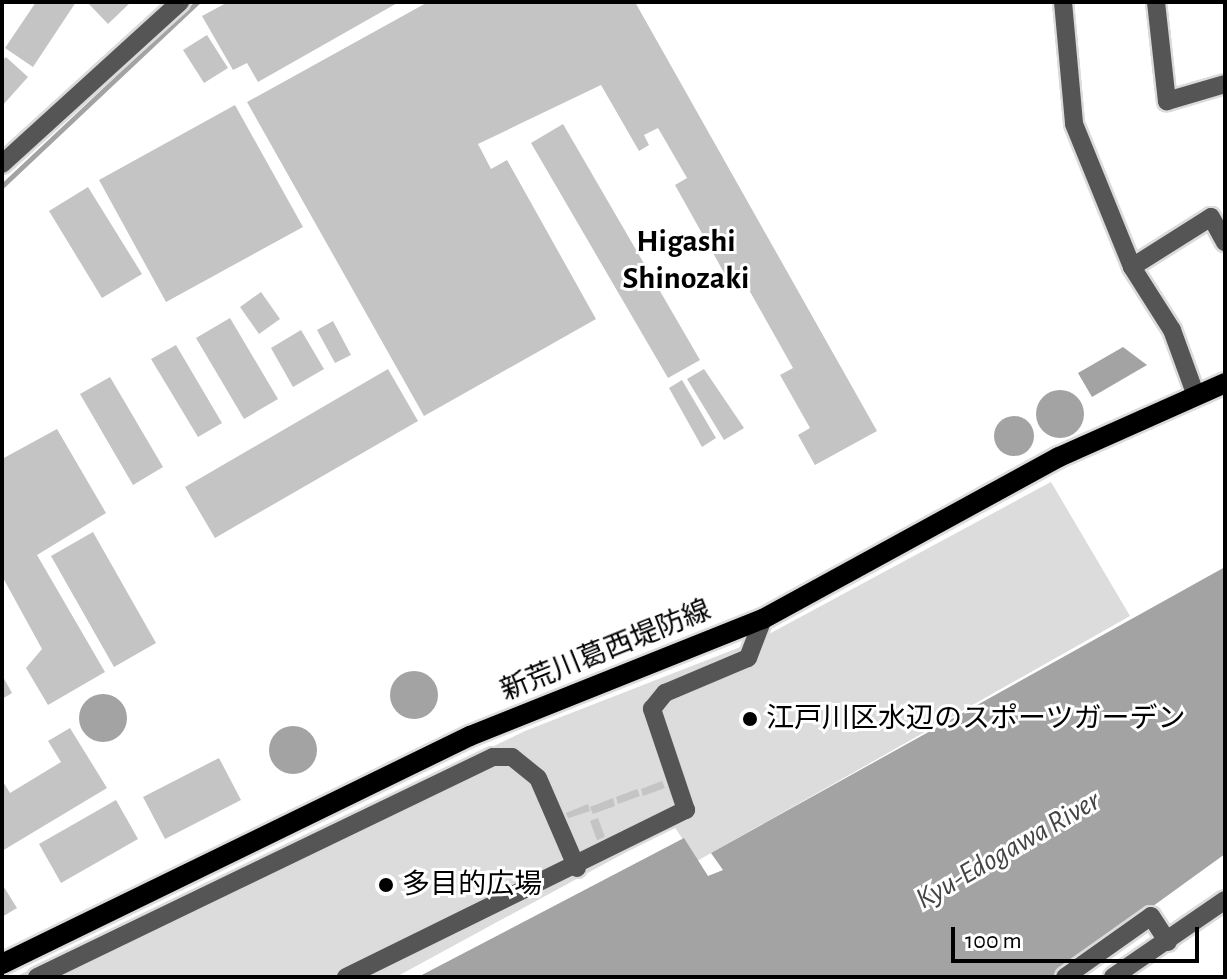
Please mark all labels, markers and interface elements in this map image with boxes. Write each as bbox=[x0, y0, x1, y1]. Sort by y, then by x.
district label: Higashi Shinozaki bbox=[623, 223, 749, 298]
street label: 新荒川葛西堤防線 bbox=[496, 593, 716, 709]
place label: 江戸川区水辺のスポーツガーデン bbox=[766, 702, 1186, 736]
marker: 江戸川区水辺のスポーツガーデン bbox=[741, 710, 759, 728]
water label: Kyu-Edogawa River bbox=[909, 783, 1107, 917]
place label: 多目的広場 bbox=[402, 868, 542, 902]
marker: 多目的広場 bbox=[377, 876, 395, 894]
scale bar bbox=[955, 911, 1203, 961]
text: 100 m bbox=[965, 929, 1022, 953]

